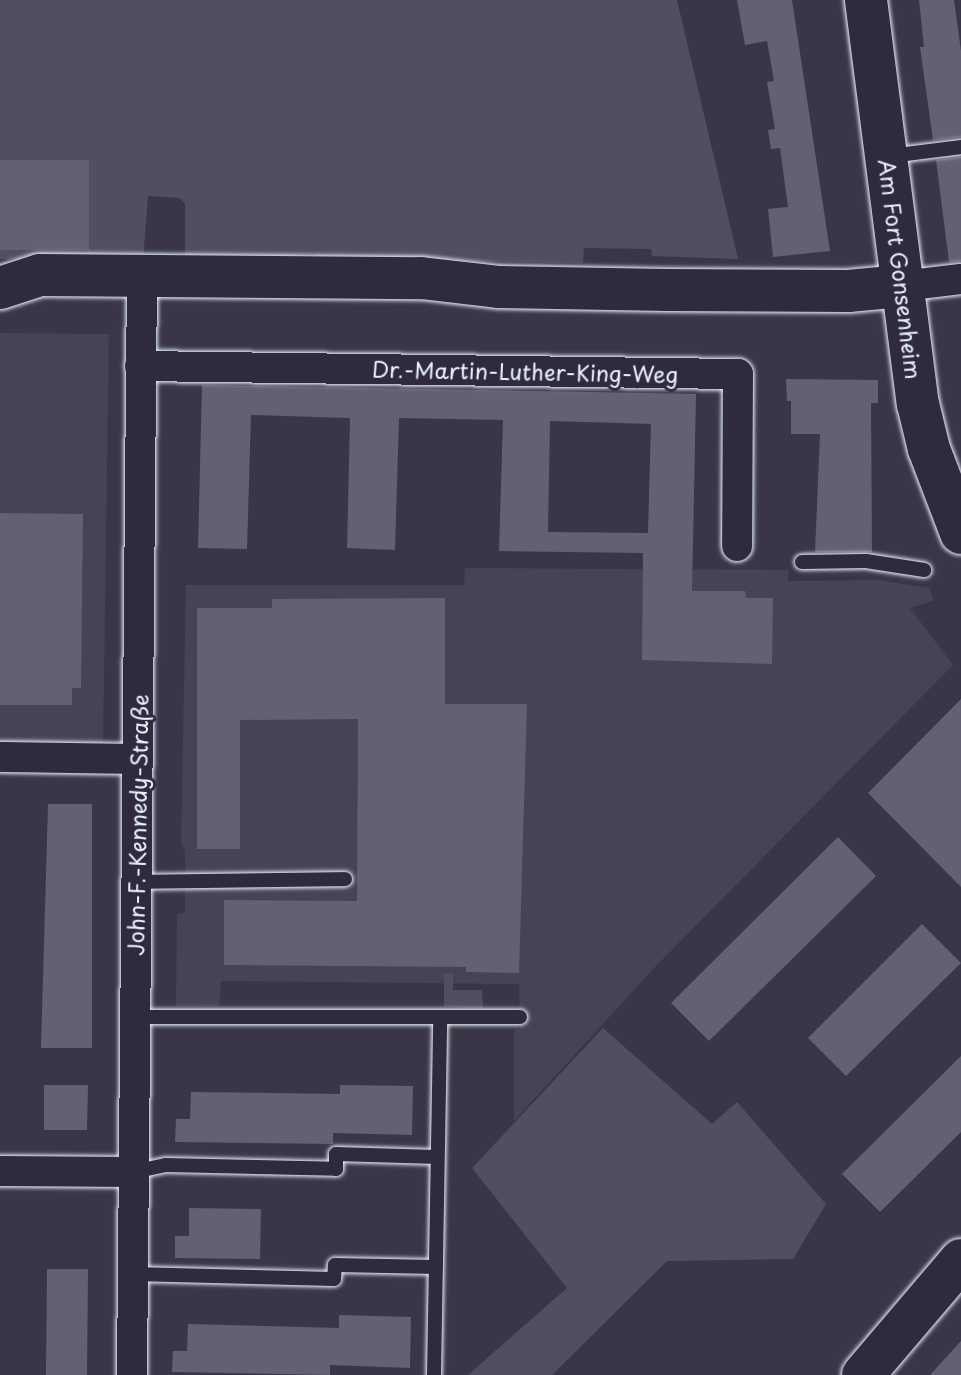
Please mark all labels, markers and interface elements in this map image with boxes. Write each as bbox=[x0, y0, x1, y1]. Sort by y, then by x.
street label: Am Fort Gonsenheim bbox=[874, 156, 928, 382]
street label: Dr.-Martin-Luther-King-Weg bbox=[372, 355, 678, 387]
street label: John-F.-Kennedy-Straße bbox=[122, 694, 152, 956]

